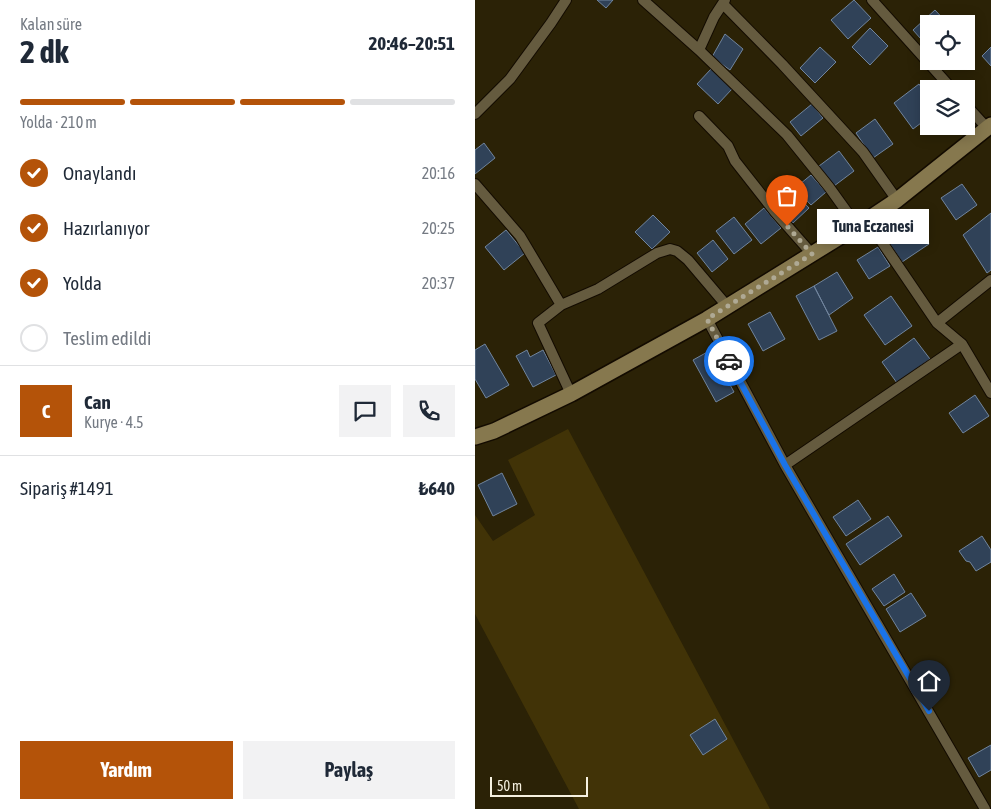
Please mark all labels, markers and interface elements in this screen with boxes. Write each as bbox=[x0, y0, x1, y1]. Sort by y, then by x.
text: Kalan süre bbox=[20, 15, 82, 33]
map controls bbox=[920, 15, 975, 135]
button: locate bbox=[920, 15, 975, 70]
text: 20:46–20:51 bbox=[368, 32, 455, 54]
text: 2 dk bbox=[20, 33, 69, 70]
button: layers bbox=[920, 80, 975, 135]
text: Yolda · 210 m bbox=[20, 113, 97, 131]
icon: check bbox=[20, 159, 48, 187]
text: Onaylandı bbox=[63, 162, 136, 184]
text: 20:16 bbox=[422, 164, 455, 182]
pin bbox=[766, 175, 808, 226]
icon: bag bbox=[773, 182, 801, 210]
callout: Tuna Eczanesi bbox=[817, 208, 929, 244]
icon: check bbox=[20, 214, 48, 242]
text: Hazırlanıyor bbox=[63, 217, 149, 239]
text: Tuna Eczanesi bbox=[832, 217, 914, 235]
text: 20:25 bbox=[422, 219, 455, 237]
icon: check bbox=[20, 269, 48, 297]
text: Yolda bbox=[63, 272, 102, 294]
text: 20:37 bbox=[422, 274, 455, 292]
text: Teslim edildi bbox=[63, 327, 151, 349]
courier bbox=[704, 336, 754, 386]
icon: car bbox=[715, 347, 743, 375]
button: chat bbox=[339, 385, 391, 437]
button: phone bbox=[403, 385, 455, 437]
text: Can bbox=[84, 391, 111, 413]
text: C bbox=[42, 400, 50, 422]
text: Kurye · 4.5 bbox=[84, 413, 144, 431]
text: Sipariş #1491 bbox=[20, 477, 114, 499]
text: ₺640 bbox=[419, 477, 455, 499]
pin bbox=[908, 660, 950, 711]
icon: home bbox=[915, 667, 943, 695]
button: Yardım bbox=[20, 741, 233, 799]
button: Paylaş bbox=[243, 741, 455, 799]
scale bar bbox=[490, 774, 587, 797]
text: 50 m bbox=[497, 778, 522, 794]

